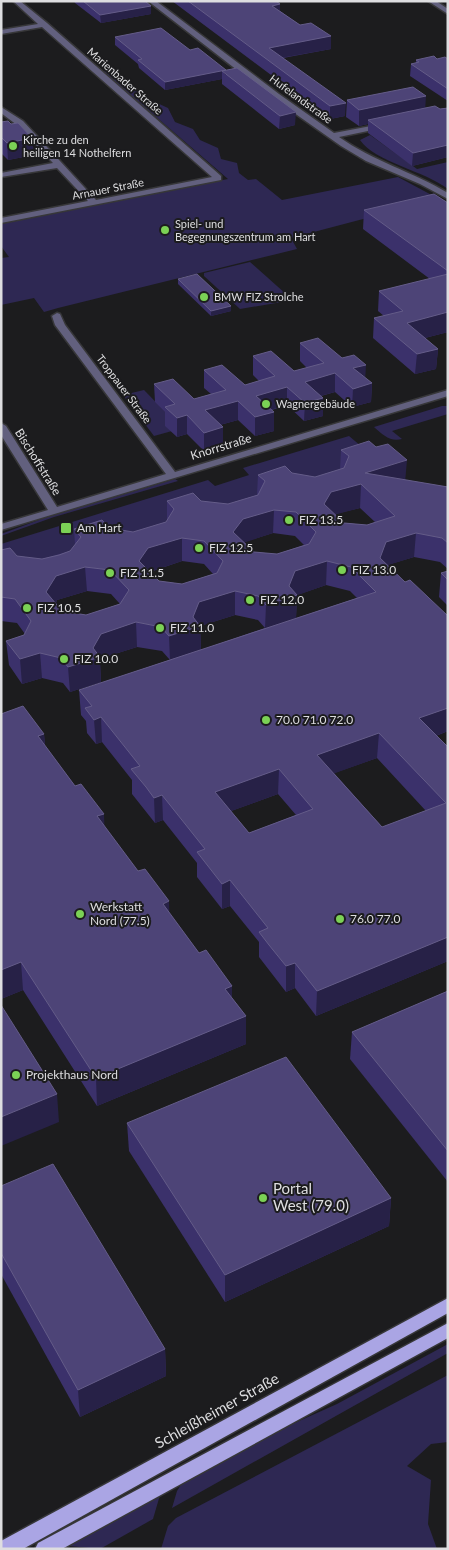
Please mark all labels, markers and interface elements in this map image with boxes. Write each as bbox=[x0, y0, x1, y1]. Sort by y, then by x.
street label: Marienbader Straße bbox=[85, 44, 166, 117]
street label: Hufelandstraße bbox=[267, 71, 335, 126]
place label: Kirche zu den heiligen 14 Nothelfern bbox=[23, 133, 131, 159]
marker: Kirche zu den heiligen 14 Nothelfern bbox=[7, 140, 19, 152]
street label: Arnauer Straße bbox=[71, 175, 145, 202]
place label: Spiel- und Begegnungszentrum am Hart bbox=[175, 217, 316, 243]
marker: Spiel- und Begegnungszentrum am Hart bbox=[159, 224, 171, 236]
place label: BMW FIZ Strolche bbox=[214, 290, 304, 303]
marker: BMW FIZ Strolche bbox=[198, 291, 210, 303]
street label: Troppauer Straße bbox=[94, 352, 155, 426]
place label: Wagnergebäude bbox=[276, 397, 355, 410]
marker: Wagnergebäude bbox=[260, 398, 272, 410]
street label: Bischoffstraße bbox=[12, 426, 65, 498]
street label: Knorrstraße bbox=[188, 430, 253, 463]
place label: FIZ 13.5 bbox=[299, 512, 343, 527]
marker: FIZ 13.5 bbox=[283, 514, 295, 526]
place label: Am Hart bbox=[77, 520, 122, 535]
marker: Am Hart bbox=[59, 521, 73, 535]
place label: FIZ 12.5 bbox=[209, 540, 253, 555]
marker: FIZ 12.5 bbox=[193, 542, 205, 554]
place label: FIZ 13.0 bbox=[352, 562, 396, 577]
marker: FIZ 13.0 bbox=[336, 564, 348, 576]
place label: FIZ 11.5 bbox=[120, 565, 164, 580]
marker: FIZ 11.5 bbox=[104, 567, 116, 579]
place label: FIZ 12.0 bbox=[260, 592, 304, 607]
marker: FIZ 12.0 bbox=[244, 594, 256, 606]
place label: FIZ 10.5 bbox=[37, 600, 81, 615]
marker: FIZ 10.5 bbox=[21, 602, 33, 614]
place label: FIZ 11.0 bbox=[170, 620, 214, 635]
marker: FIZ 11.0 bbox=[154, 622, 166, 634]
place label: FIZ 10.0 bbox=[74, 651, 118, 666]
marker: FIZ 10.0 bbox=[58, 653, 70, 665]
place label: 70.0 71.0 72.0 bbox=[276, 712, 353, 727]
marker: 70.0 71.0 72.0 bbox=[260, 714, 272, 726]
place label: Werkstatt Nord (77.5) bbox=[90, 899, 150, 928]
marker: Werkstatt Nord (77.5) bbox=[74, 908, 86, 920]
place label: 76.0 77.0 bbox=[350, 911, 401, 926]
marker: 76.0 77.0 bbox=[334, 913, 346, 925]
place label: Projekthaus Nord bbox=[26, 1067, 118, 1082]
marker: Projekthaus Nord bbox=[10, 1069, 22, 1081]
place label: Portal West (79.0) bbox=[273, 1179, 349, 1214]
marker: Portal West (79.0) bbox=[257, 1192, 269, 1204]
street label: Schleißheimer Straße bbox=[151, 1368, 282, 1452]

